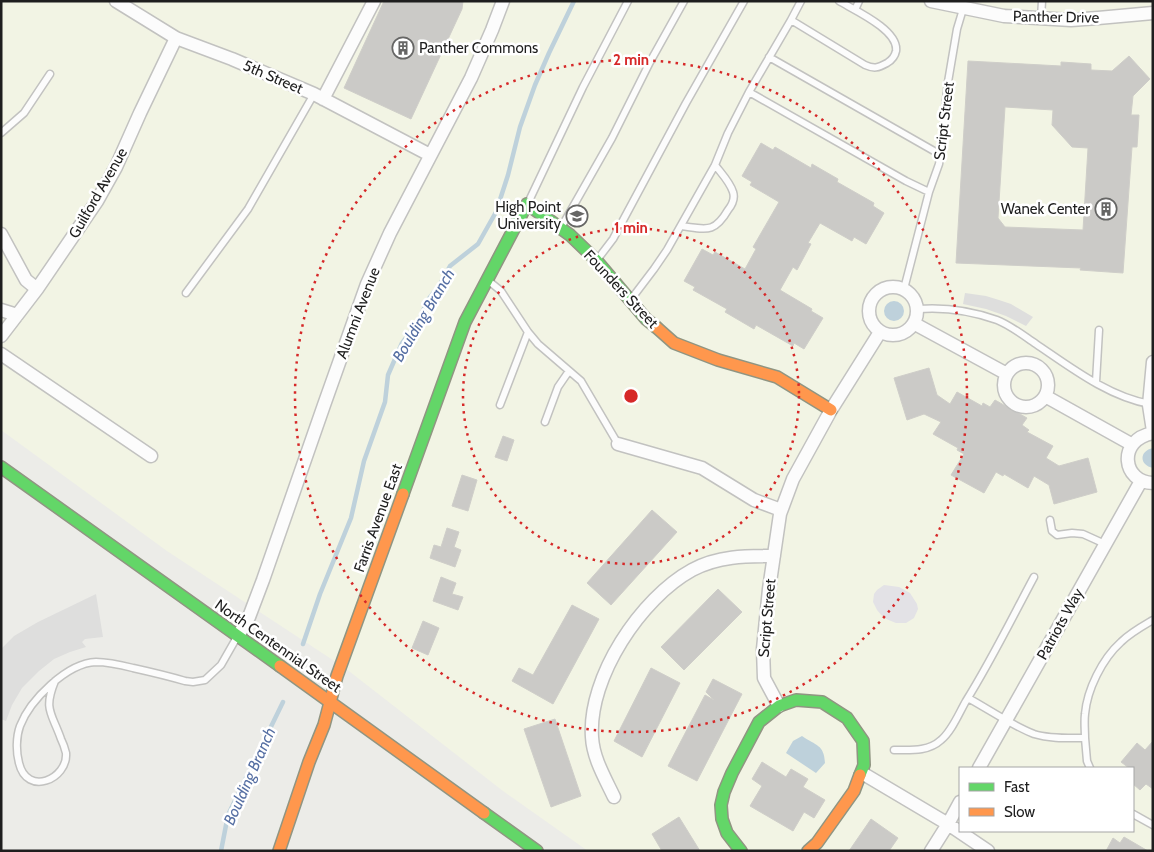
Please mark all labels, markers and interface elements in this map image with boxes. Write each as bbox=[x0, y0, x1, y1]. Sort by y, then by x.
street label: Panther Drive bbox=[1013, 7, 1100, 27]
building icon: Panther Commons bbox=[391, 36, 415, 60]
place label: Panther Commons bbox=[419, 39, 538, 57]
text: 2 min bbox=[613, 51, 649, 69]
street label: 5th Street bbox=[240, 56, 306, 98]
street label: Script Street bbox=[930, 81, 958, 161]
street label: Guilford Avenue bbox=[65, 144, 131, 241]
building icon: Wanek Center bbox=[1094, 197, 1118, 221]
place label: High Point University bbox=[495, 198, 561, 233]
place label: Wanek Center bbox=[1001, 200, 1090, 218]
school or university icon: High Point University bbox=[565, 204, 589, 228]
text: 1 min bbox=[614, 219, 648, 237]
street label: Founders Street bbox=[580, 246, 662, 332]
street label: Alumni Avenue bbox=[332, 265, 384, 361]
water label: Boulding Branch bbox=[388, 265, 459, 365]
centre of rings bbox=[622, 387, 640, 405]
street label: Farris Avenue East bbox=[350, 461, 406, 575]
street label: Script Street bbox=[755, 578, 779, 658]
street label: Patriots Way bbox=[1033, 585, 1087, 663]
street label: North Centennial Street bbox=[211, 596, 345, 696]
water label: Boulding Branch bbox=[219, 724, 279, 828]
legend bbox=[959, 767, 1134, 832]
text: Fast bbox=[1004, 778, 1029, 796]
text: Slow bbox=[1004, 803, 1035, 821]

